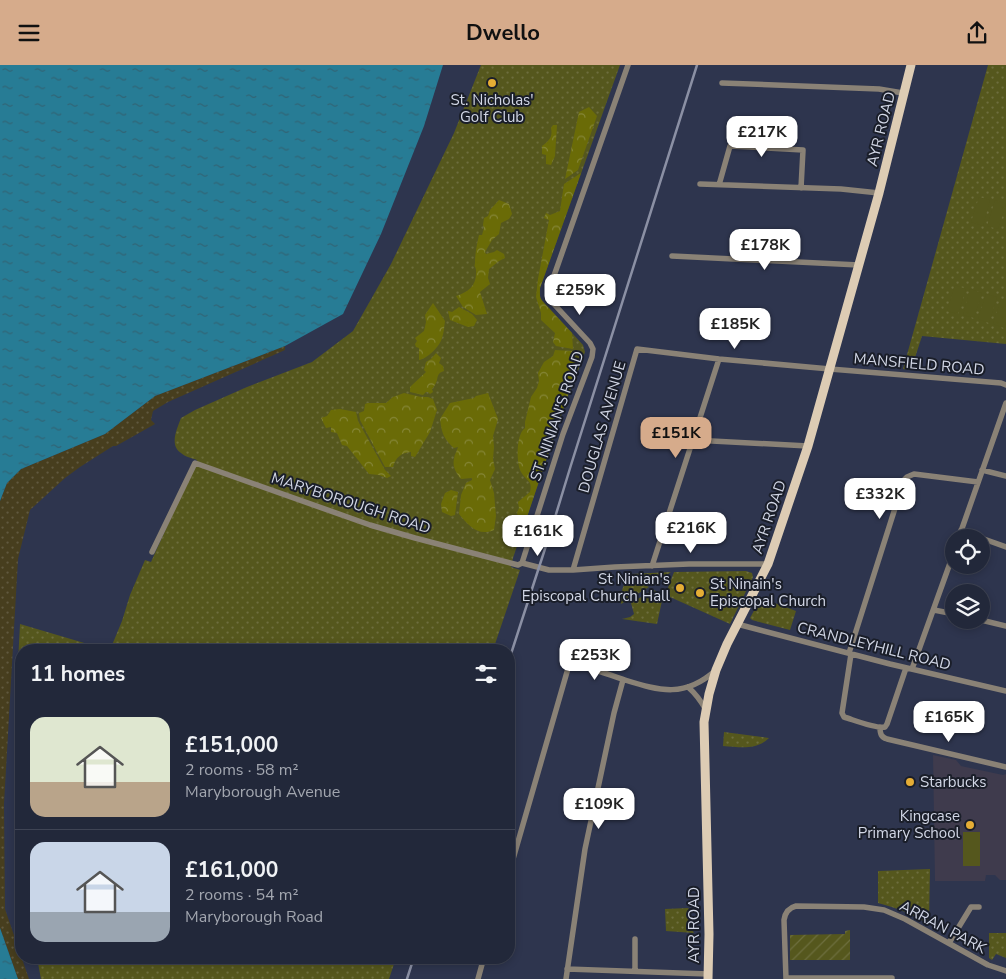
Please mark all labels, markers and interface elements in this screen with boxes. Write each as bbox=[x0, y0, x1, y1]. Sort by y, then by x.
text: Dwello bbox=[466, 18, 540, 48]
icon: menu bbox=[15, 19, 43, 47]
icon: share bbox=[963, 19, 991, 47]
marker: St. Nicholas' Golf Club bbox=[486, 77, 498, 89]
place label: St. Nicholas' Golf Club bbox=[450, 90, 534, 127]
street label: AYR ROAD bbox=[862, 90, 900, 168]
pin: £217K bbox=[727, 116, 797, 158]
text: £217K bbox=[737, 121, 787, 143]
pin: £178K bbox=[730, 229, 800, 271]
text: £178K bbox=[740, 234, 790, 256]
pin: £259K bbox=[545, 273, 615, 316]
text: £259K bbox=[555, 279, 605, 301]
pin: £185K bbox=[700, 307, 770, 350]
text: £185K bbox=[710, 313, 760, 335]
street label: ST. NINIAN'S ROAD bbox=[525, 348, 589, 484]
street label: MANSFIELD ROAD bbox=[853, 348, 985, 380]
street label: DOUGLAS AVENUE bbox=[574, 359, 630, 495]
pin: £151K bbox=[641, 417, 711, 459]
text: £151K bbox=[651, 422, 701, 444]
street label: MARYBOROUGH ROAD bbox=[269, 468, 433, 538]
pin: £332K bbox=[845, 477, 915, 520]
street label: AYR ROAD bbox=[747, 478, 791, 556]
text: £332K bbox=[855, 483, 905, 505]
pin: £216K bbox=[656, 511, 726, 554]
pin: £161K bbox=[503, 515, 573, 557]
text: £216K bbox=[666, 517, 716, 539]
text: £161K bbox=[513, 520, 563, 542]
map controls bbox=[945, 529, 990, 629]
button: locate bbox=[945, 529, 990, 574]
place label: St Ninian's Episcopal Church Hall bbox=[522, 569, 671, 606]
place label: St Ninain's Episcopal Church bbox=[710, 574, 826, 611]
marker: St Ninian's Episcopal Church Hall bbox=[674, 582, 686, 594]
button: layers bbox=[945, 584, 990, 629]
marker: St Ninain's Episcopal Church bbox=[694, 587, 706, 599]
street label: CRANDLEYHILL ROAD bbox=[795, 617, 953, 675]
pin: £253K bbox=[560, 639, 630, 681]
text: £253K bbox=[570, 644, 620, 666]
text: 11 homes bbox=[30, 660, 125, 688]
icon: filters bbox=[472, 660, 500, 688]
pin: £165K bbox=[914, 701, 984, 743]
text: £165K bbox=[924, 706, 974, 728]
text: £151,000 bbox=[185, 731, 278, 759]
icon: home bbox=[70, 737, 130, 797]
text: 2 rooms · 58 m² bbox=[185, 759, 298, 781]
place label: Starbucks bbox=[920, 772, 986, 792]
marker: Starbucks bbox=[904, 776, 916, 788]
text: Maryborough Avenue bbox=[185, 781, 340, 803]
pin: £109K bbox=[564, 787, 634, 830]
text: £109K bbox=[574, 793, 624, 815]
place label: Kingcase Primary School bbox=[858, 806, 961, 843]
marker: Kingcase Primary School bbox=[964, 819, 976, 831]
text: £161,000 bbox=[185, 856, 278, 884]
icon: home bbox=[70, 862, 130, 922]
text: 2 rooms · 54 m² bbox=[185, 884, 298, 906]
street label: AYR ROAD bbox=[684, 887, 704, 963]
street label: ARRAN PARK bbox=[896, 896, 990, 959]
text: Maryborough Road bbox=[185, 906, 323, 928]

